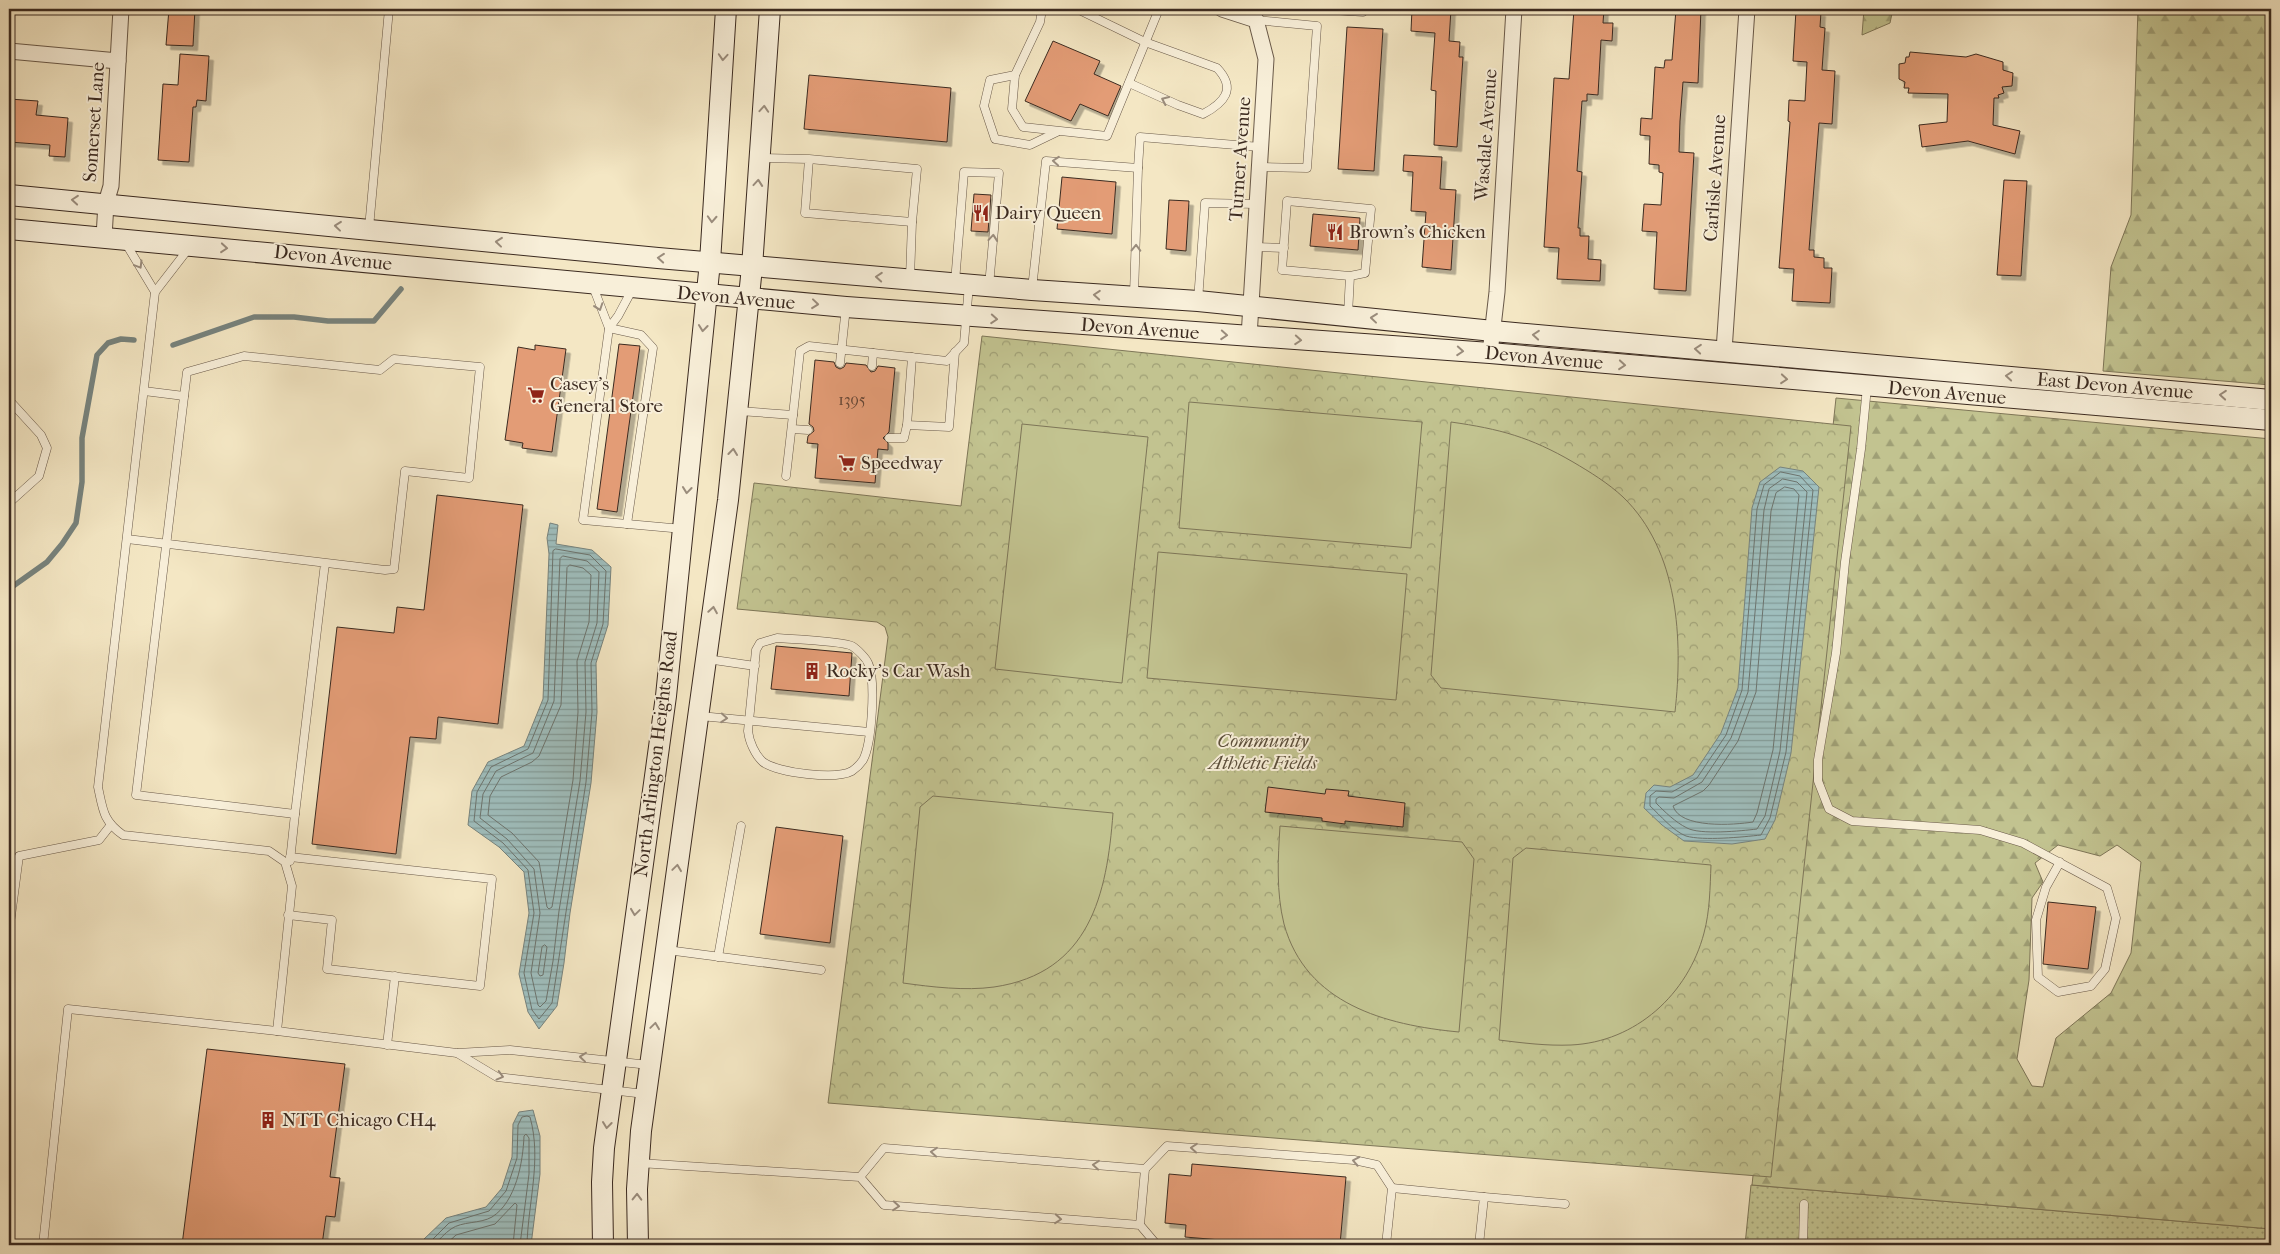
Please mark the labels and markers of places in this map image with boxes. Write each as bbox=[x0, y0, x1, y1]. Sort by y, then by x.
place label: Dairy Queen bbox=[995, 202, 1101, 224]
restaurant icon: Dairy Queen bbox=[971, 203, 991, 223]
place label: Brown's Chicken bbox=[1349, 221, 1486, 243]
restaurant icon: Brown's Chicken bbox=[1325, 222, 1345, 242]
place label: Casey's General Store bbox=[550, 373, 663, 417]
supermarket icon: Casey's General Store bbox=[526, 385, 546, 405]
place label: Speedway bbox=[861, 452, 944, 474]
supermarket icon: Speedway bbox=[837, 453, 857, 473]
place label: Rocky's Car Wash bbox=[826, 660, 971, 682]
building icon: Rocky's Car Wash bbox=[802, 661, 822, 681]
place label: NTT Chicago CH4 bbox=[282, 1109, 436, 1131]
building icon: NTT Chicago CH4 bbox=[258, 1110, 278, 1130]

